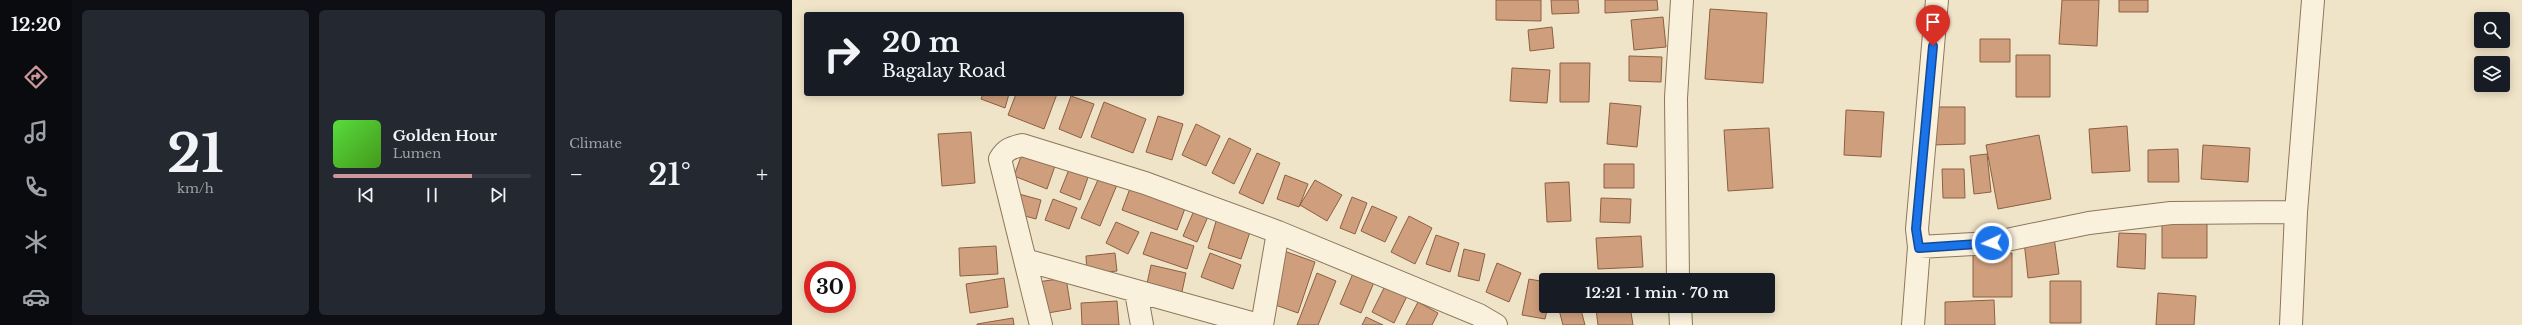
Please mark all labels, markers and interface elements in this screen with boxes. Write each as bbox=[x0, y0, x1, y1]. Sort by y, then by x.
pin bbox=[1916, 5, 1950, 46]
icon: arrive bbox=[1922, 11, 1944, 33]
map controls bbox=[2474, 12, 2510, 92]
button: search bbox=[2474, 12, 2510, 48]
text: 12:20 bbox=[11, 14, 61, 36]
text: 20 m bbox=[882, 25, 960, 60]
icon: right bbox=[816, 28, 868, 80]
button: layers bbox=[2474, 56, 2510, 92]
text: Bagalay Road bbox=[882, 60, 1006, 82]
icon: directions bbox=[22, 63, 50, 91]
icon: music bbox=[22, 118, 50, 146]
text: 21 bbox=[167, 122, 224, 186]
text: Golden Hour bbox=[393, 126, 497, 145]
text: Climate bbox=[569, 135, 622, 152]
text: Lumen bbox=[393, 145, 441, 162]
text: 21° bbox=[648, 156, 691, 193]
text: − bbox=[569, 161, 583, 188]
text: + bbox=[756, 161, 768, 188]
icon: phone bbox=[22, 173, 50, 201]
text: km/h bbox=[177, 180, 214, 197]
icon: previous bbox=[355, 184, 377, 206]
icon: pause bbox=[421, 184, 443, 206]
icon: next bbox=[487, 184, 509, 206]
position arrow bbox=[1971, 222, 2013, 264]
icon: climate bbox=[22, 228, 50, 256]
speed limit sign: 30 bbox=[804, 261, 856, 313]
icon: car bbox=[22, 283, 50, 311]
text: 12:21 · 1 min · 70 m bbox=[1585, 283, 1729, 302]

